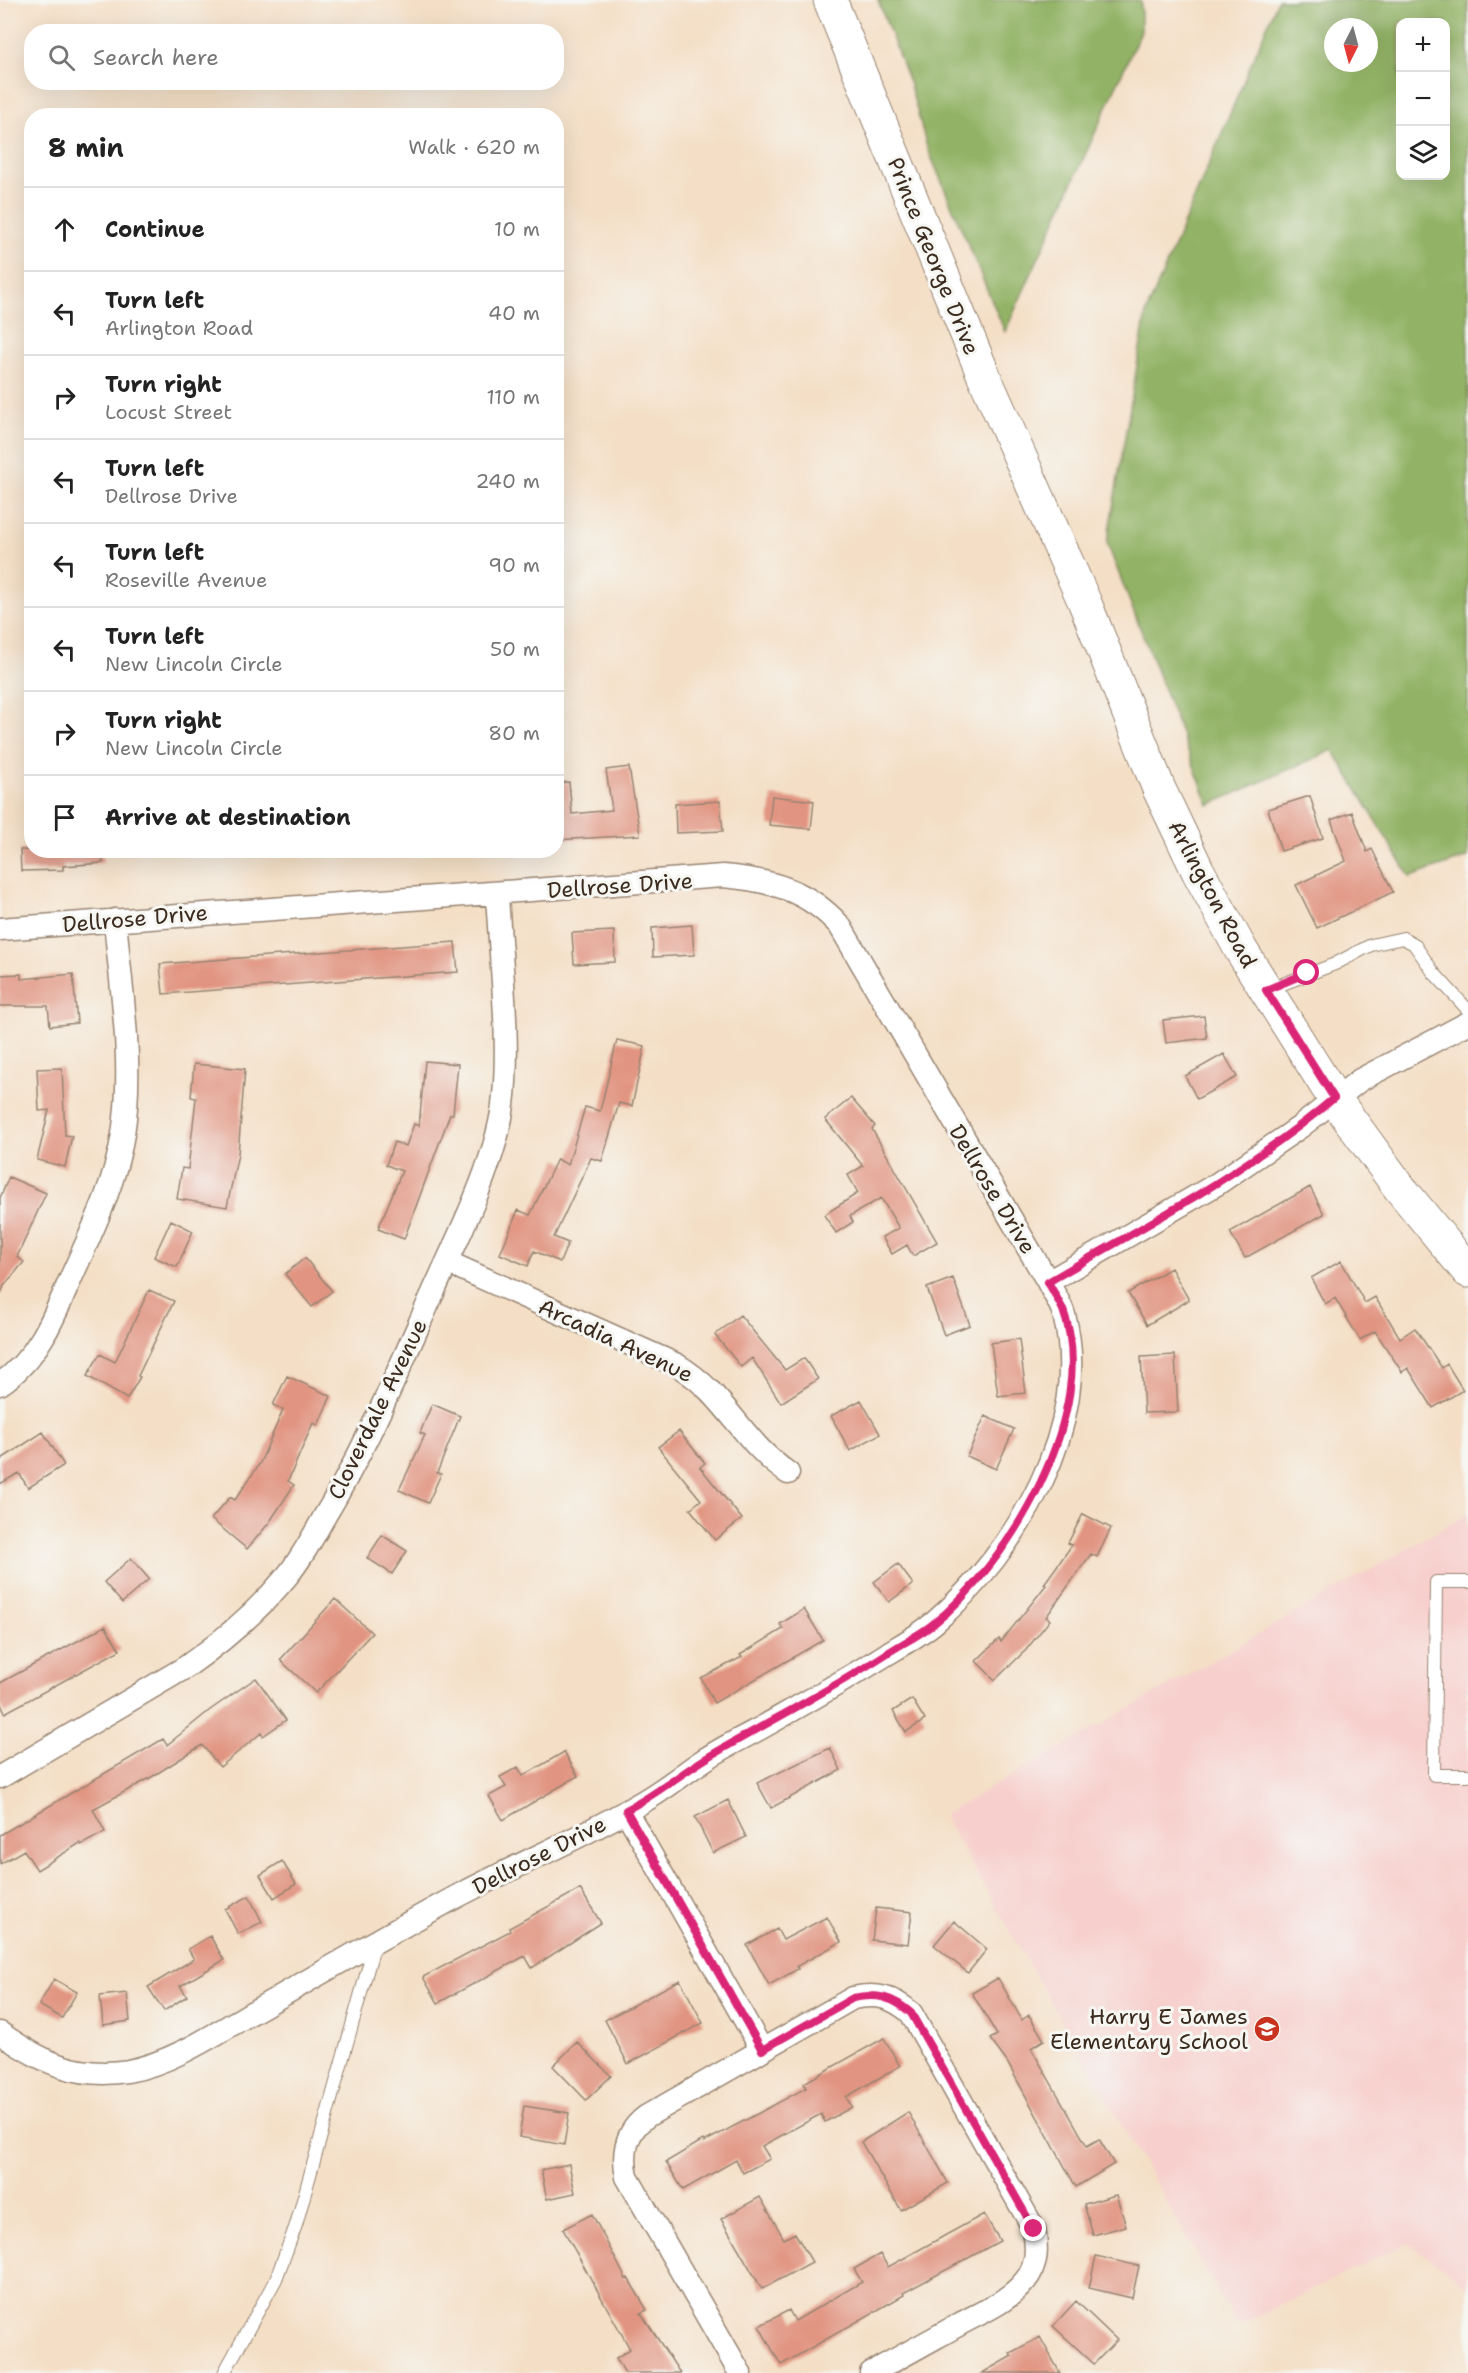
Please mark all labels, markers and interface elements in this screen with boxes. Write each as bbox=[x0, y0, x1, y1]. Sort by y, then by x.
north arrow bbox=[1324, 18, 1378, 72]
map controls bbox=[1396, 18, 1450, 180]
button: + bbox=[1396, 18, 1450, 72]
search box bbox=[24, 24, 564, 90]
icon: search bbox=[45, 41, 78, 74]
text: Search here bbox=[93, 43, 219, 72]
button: − bbox=[1396, 72, 1450, 126]
button: layers bbox=[1396, 126, 1450, 180]
text: 8 min bbox=[48, 130, 124, 165]
text: Walk · 620 m bbox=[408, 134, 540, 160]
street label: Prince George Drive bbox=[881, 153, 986, 359]
icon: ahead bbox=[48, 213, 81, 246]
text: Continue bbox=[105, 215, 205, 244]
text: 10 m bbox=[494, 216, 540, 242]
text: Turn left bbox=[105, 286, 204, 315]
icon: left bbox=[48, 297, 81, 330]
text: 40 m bbox=[488, 300, 540, 326]
text: Arlington Road bbox=[105, 315, 253, 341]
text: Turn right bbox=[105, 370, 222, 399]
icon: right bbox=[48, 381, 81, 414]
text: 110 m bbox=[486, 384, 540, 410]
text: Locust Street bbox=[105, 399, 232, 425]
text: Turn left bbox=[105, 454, 204, 483]
icon: left bbox=[48, 465, 81, 498]
text: 240 m bbox=[475, 468, 540, 494]
text: Dellrose Drive bbox=[105, 483, 238, 509]
text: Turn left bbox=[105, 538, 204, 567]
icon: left bbox=[48, 549, 81, 582]
text: 90 m bbox=[488, 552, 540, 578]
text: Roseville Avenue bbox=[105, 567, 267, 593]
text: Turn left bbox=[105, 622, 204, 651]
icon: left bbox=[48, 633, 81, 666]
text: 50 m bbox=[490, 636, 540, 662]
text: New Lincoln Circle bbox=[105, 651, 283, 677]
text: Turn right bbox=[105, 706, 222, 735]
icon: right bbox=[48, 717, 81, 750]
text: 80 m bbox=[488, 720, 540, 746]
text: New Lincoln Circle bbox=[105, 735, 283, 761]
icon: arrive bbox=[48, 801, 81, 834]
text: Arrive at destination bbox=[105, 803, 351, 832]
street label: Arlington Road bbox=[1162, 816, 1264, 973]
street label: Dellrose Drive bbox=[546, 866, 694, 905]
street label: Dellrose Drive bbox=[61, 898, 209, 939]
route start bbox=[1293, 959, 1319, 985]
street label: Dellrose Drive bbox=[942, 1119, 1043, 1259]
street label: Arcadia Avenue bbox=[534, 1292, 698, 1389]
street label: Cloverdale Avenue bbox=[321, 1314, 434, 1504]
street label: Dellrose Drive bbox=[468, 1809, 611, 1902]
place label: Harry E James Elementary School bbox=[1050, 2002, 1248, 2056]
school or university icon: Harry E James Elementary School bbox=[1252, 2014, 1282, 2044]
route end bbox=[1020, 2215, 1046, 2241]

